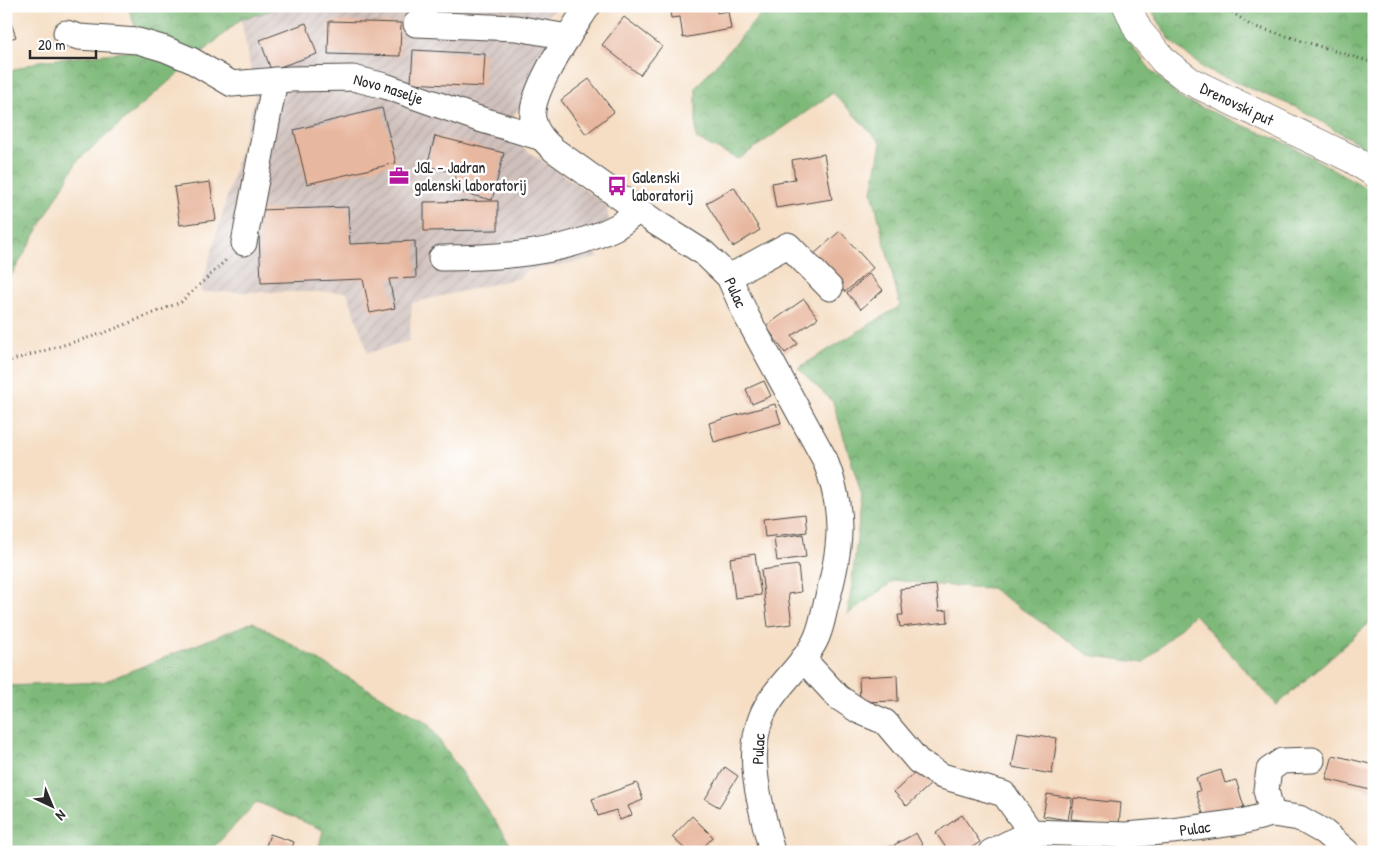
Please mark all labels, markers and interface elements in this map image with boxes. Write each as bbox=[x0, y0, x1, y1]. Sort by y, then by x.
scale bar bbox=[30, 28, 96, 60]
text: 20 m bbox=[38, 34, 65, 55]
street label: Novo naselje bbox=[351, 68, 427, 110]
street label: Drenovski put bbox=[1197, 77, 1278, 131]
place label: JGL - Jadran galenski laboratorij bbox=[414, 156, 527, 196]
office icon: JGL - Jadran galenski laboratorij bbox=[388, 165, 410, 187]
place label: Galenski laboratorij bbox=[632, 166, 693, 206]
bus stop icon: Galenski laboratorij bbox=[606, 175, 628, 197]
street label: Pulac bbox=[720, 274, 753, 312]
street label: Pulac bbox=[746, 732, 770, 765]
north arrow bbox=[28, 780, 78, 830]
text: N bbox=[52, 806, 71, 826]
street label: Pulac bbox=[1178, 815, 1212, 841]

